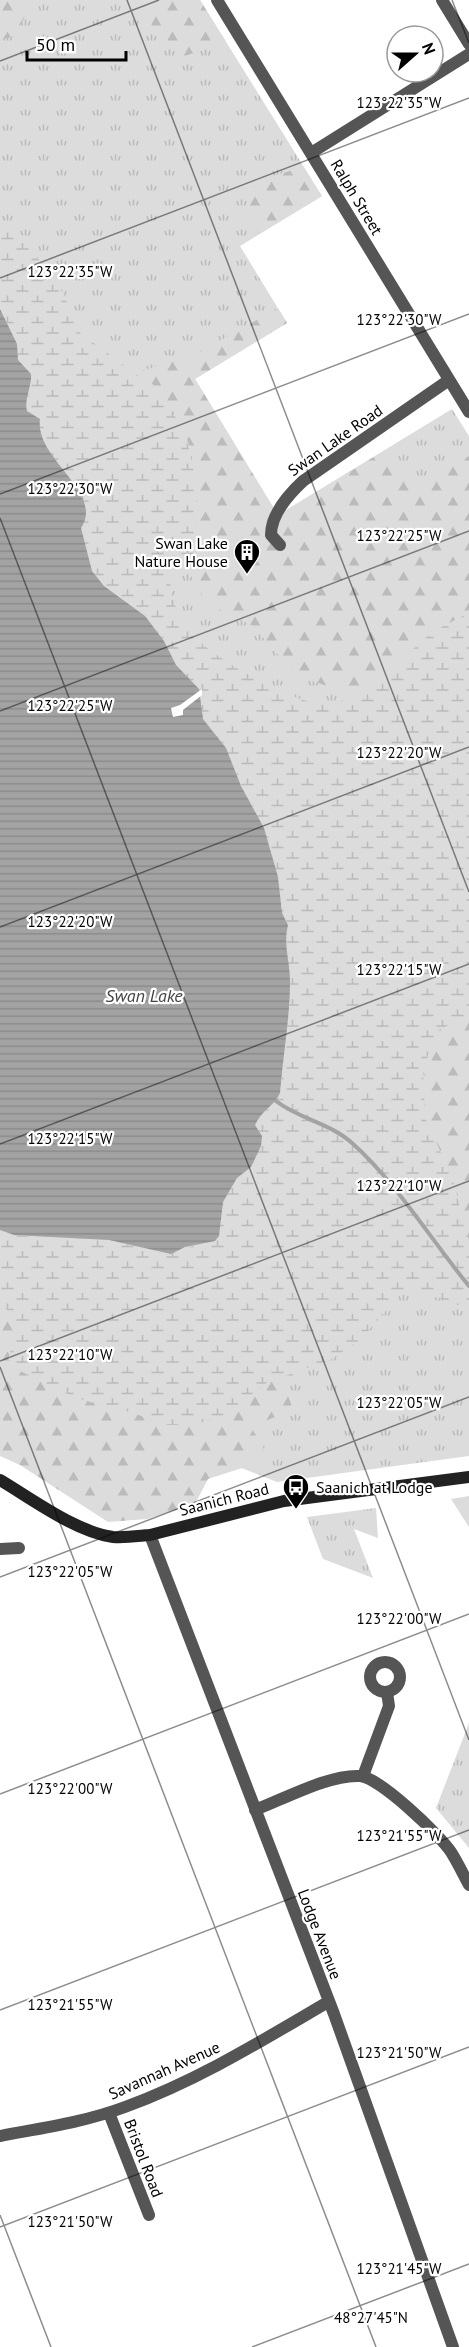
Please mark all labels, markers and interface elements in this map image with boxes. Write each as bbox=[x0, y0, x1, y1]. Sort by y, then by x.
scale bar bbox=[27, 24, 126, 62]
north arrow bbox=[385, 24, 445, 84]
text: 50 m bbox=[36, 33, 75, 56]
text: N bbox=[418, 40, 440, 57]
text: 123°22'35"W bbox=[357, 93, 442, 112]
street label: Ralph Street bbox=[327, 156, 388, 239]
text: 123°22'35"W bbox=[28, 262, 113, 281]
text: 123°22'30"W bbox=[357, 310, 442, 329]
street label: Swan Lake Road bbox=[284, 400, 386, 480]
text: 123°22'30"W bbox=[28, 479, 113, 498]
text: 123°22'25"W bbox=[357, 526, 442, 545]
place label: Swan Lake Nature House bbox=[135, 533, 228, 571]
building icon: Swan Lake Nature House bbox=[232, 537, 262, 575]
text: 123°22'25"W bbox=[28, 696, 113, 715]
text: 123°22'20"W bbox=[357, 743, 442, 762]
text: 123°22'20"W bbox=[28, 912, 113, 931]
text: 123°22'15"W bbox=[357, 960, 442, 979]
water label: Swan Lake bbox=[105, 984, 183, 1007]
text: 123°22'15"W bbox=[28, 1129, 113, 1148]
text: 123°22'10"W bbox=[357, 1176, 442, 1195]
text: 123°22'10"W bbox=[28, 1345, 113, 1364]
text: 123°22'05"W bbox=[357, 1393, 442, 1412]
bus stop icon: Saanich at Lodge bbox=[281, 1472, 311, 1510]
place label: Saanich at Lodge bbox=[316, 1477, 433, 1497]
street label: Saanich Road bbox=[177, 1478, 271, 1520]
text: 123°22'05"W bbox=[28, 1562, 113, 1581]
text: 123°22'00"W bbox=[357, 1609, 442, 1628]
text: 123°22'00"W bbox=[28, 1779, 113, 1798]
text: 123°21'55"W bbox=[357, 1826, 442, 1845]
street label: Lodge Avenue bbox=[294, 1886, 346, 1982]
text: 123°21'55"W bbox=[28, 1995, 113, 2014]
street label: Savannah Avenue bbox=[105, 2036, 223, 2104]
text: 123°21'50"W bbox=[357, 2043, 442, 2062]
street label: Bristol Road bbox=[120, 2116, 168, 2200]
text: 123°21'50"W bbox=[28, 2212, 113, 2231]
text: 123°21'45"W bbox=[357, 2259, 442, 2278]
text: 48°27'45"N bbox=[334, 2308, 408, 2327]

